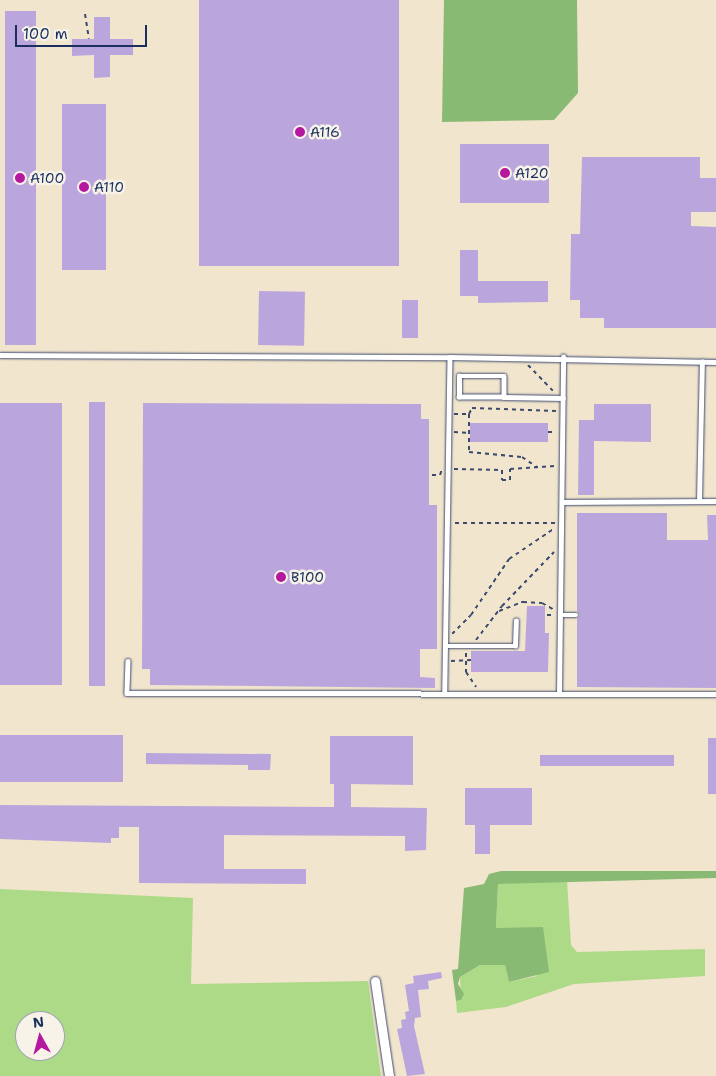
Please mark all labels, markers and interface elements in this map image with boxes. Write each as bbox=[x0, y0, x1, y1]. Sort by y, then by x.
scale bar bbox=[18, 15, 150, 47]
text: 100 m bbox=[23, 24, 68, 44]
place label: A116 bbox=[310, 124, 340, 140]
marker: A116 bbox=[294, 126, 306, 138]
place label: A120 bbox=[515, 165, 549, 181]
marker: A120 bbox=[499, 167, 511, 179]
place label: A100 bbox=[30, 170, 64, 186]
marker: A100 bbox=[14, 172, 26, 184]
place label: A110 bbox=[94, 179, 124, 195]
marker: A110 bbox=[78, 181, 90, 193]
place label: B100 bbox=[291, 569, 324, 585]
marker: B100 bbox=[275, 571, 287, 583]
north arrow bbox=[15, 1011, 65, 1061]
text: N bbox=[32, 1012, 45, 1032]

